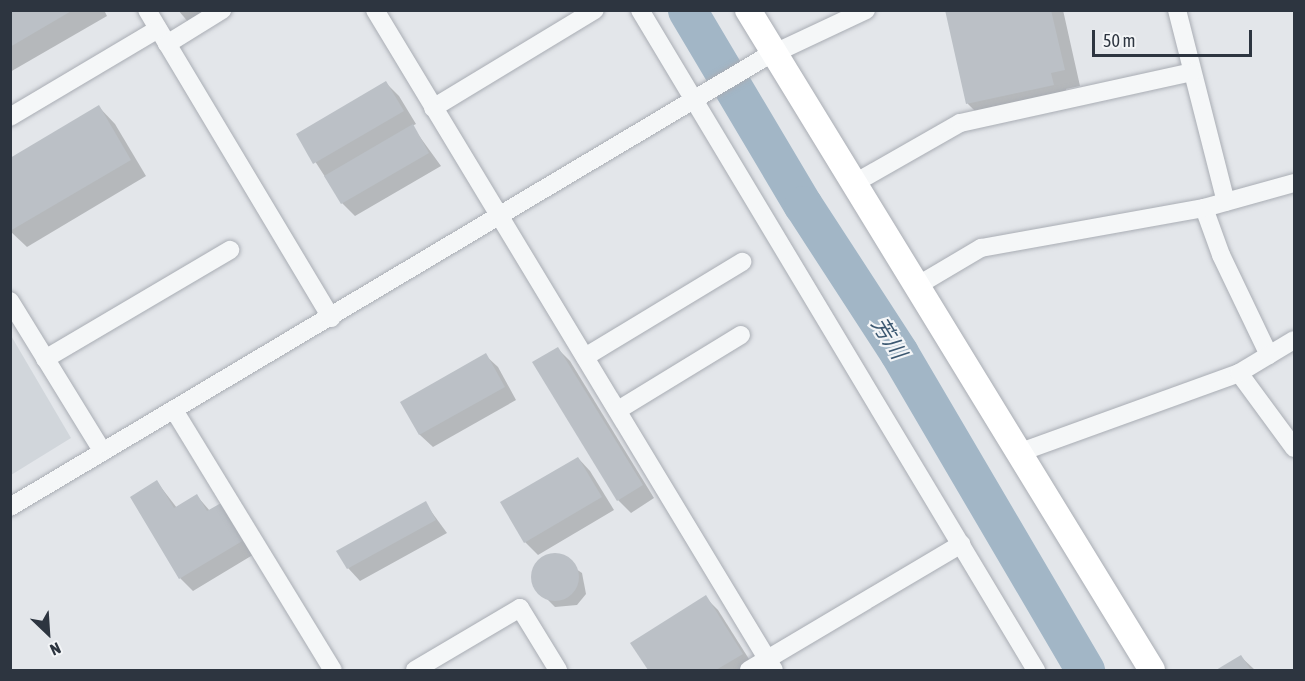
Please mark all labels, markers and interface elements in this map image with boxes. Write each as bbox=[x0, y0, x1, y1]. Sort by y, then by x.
scale bar bbox=[1095, 18, 1256, 56]
text: 50 m bbox=[1103, 30, 1135, 51]
water label: 芳川 bbox=[866, 312, 912, 364]
north arrow bbox=[18, 603, 78, 663]
text: N bbox=[48, 639, 64, 659]

